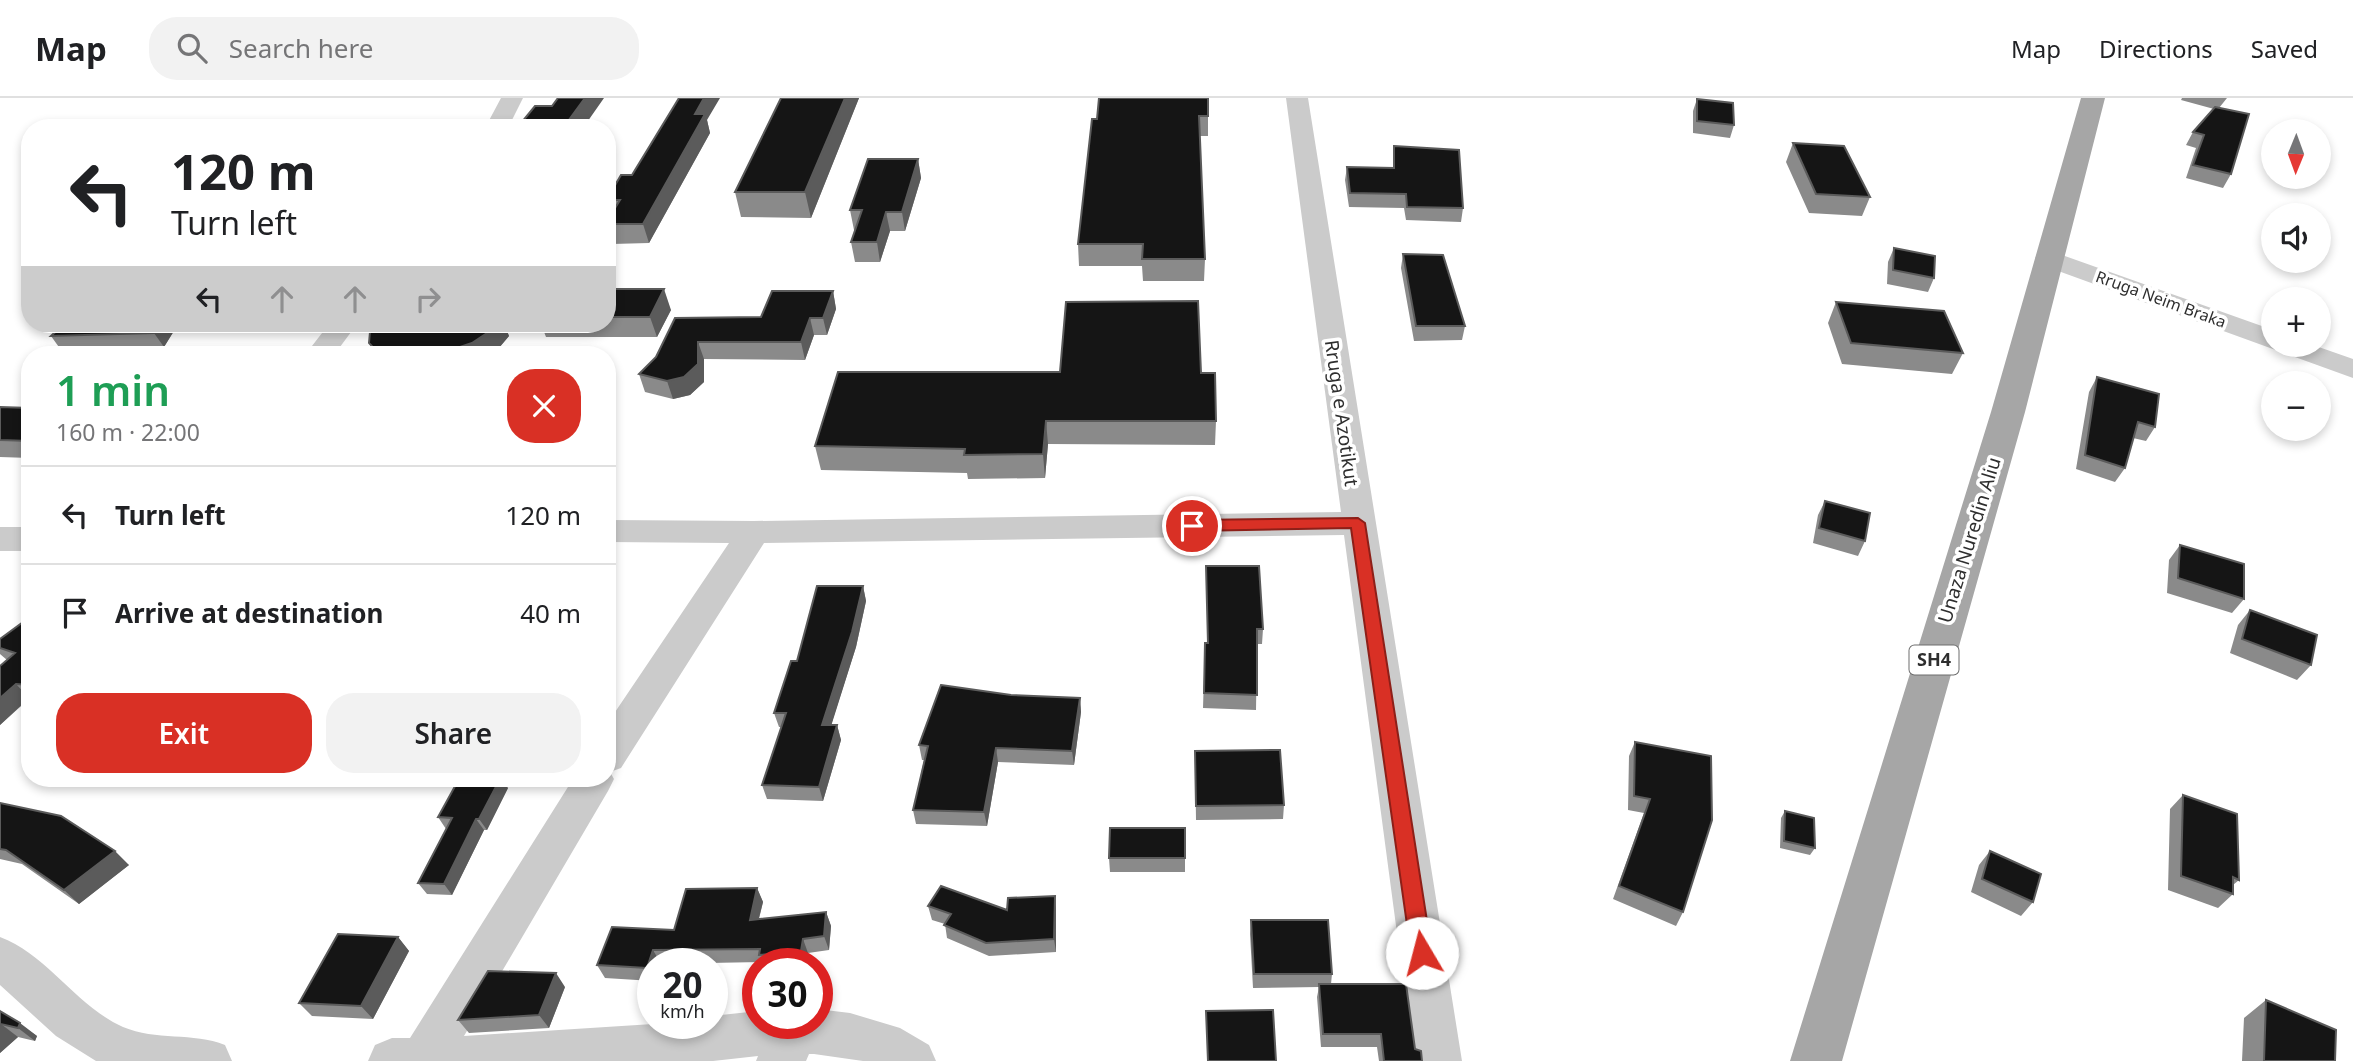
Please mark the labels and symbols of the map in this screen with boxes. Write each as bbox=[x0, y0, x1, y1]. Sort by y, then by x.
north arrow bbox=[2261, 119, 2331, 189]
street label: Rruga Neim Braka bbox=[2093, 265, 2229, 333]
street label: Rruga e Azotikut bbox=[1319, 338, 1365, 488]
street label: Unaza Nuredin Aliu bbox=[1931, 454, 2007, 626]
pin bbox=[1162, 496, 1222, 556]
road number: SH4 bbox=[1910, 646, 1958, 674]
position arrow bbox=[1385, 916, 1459, 990]
speed limit sign: 30 bbox=[742, 948, 833, 1039]

